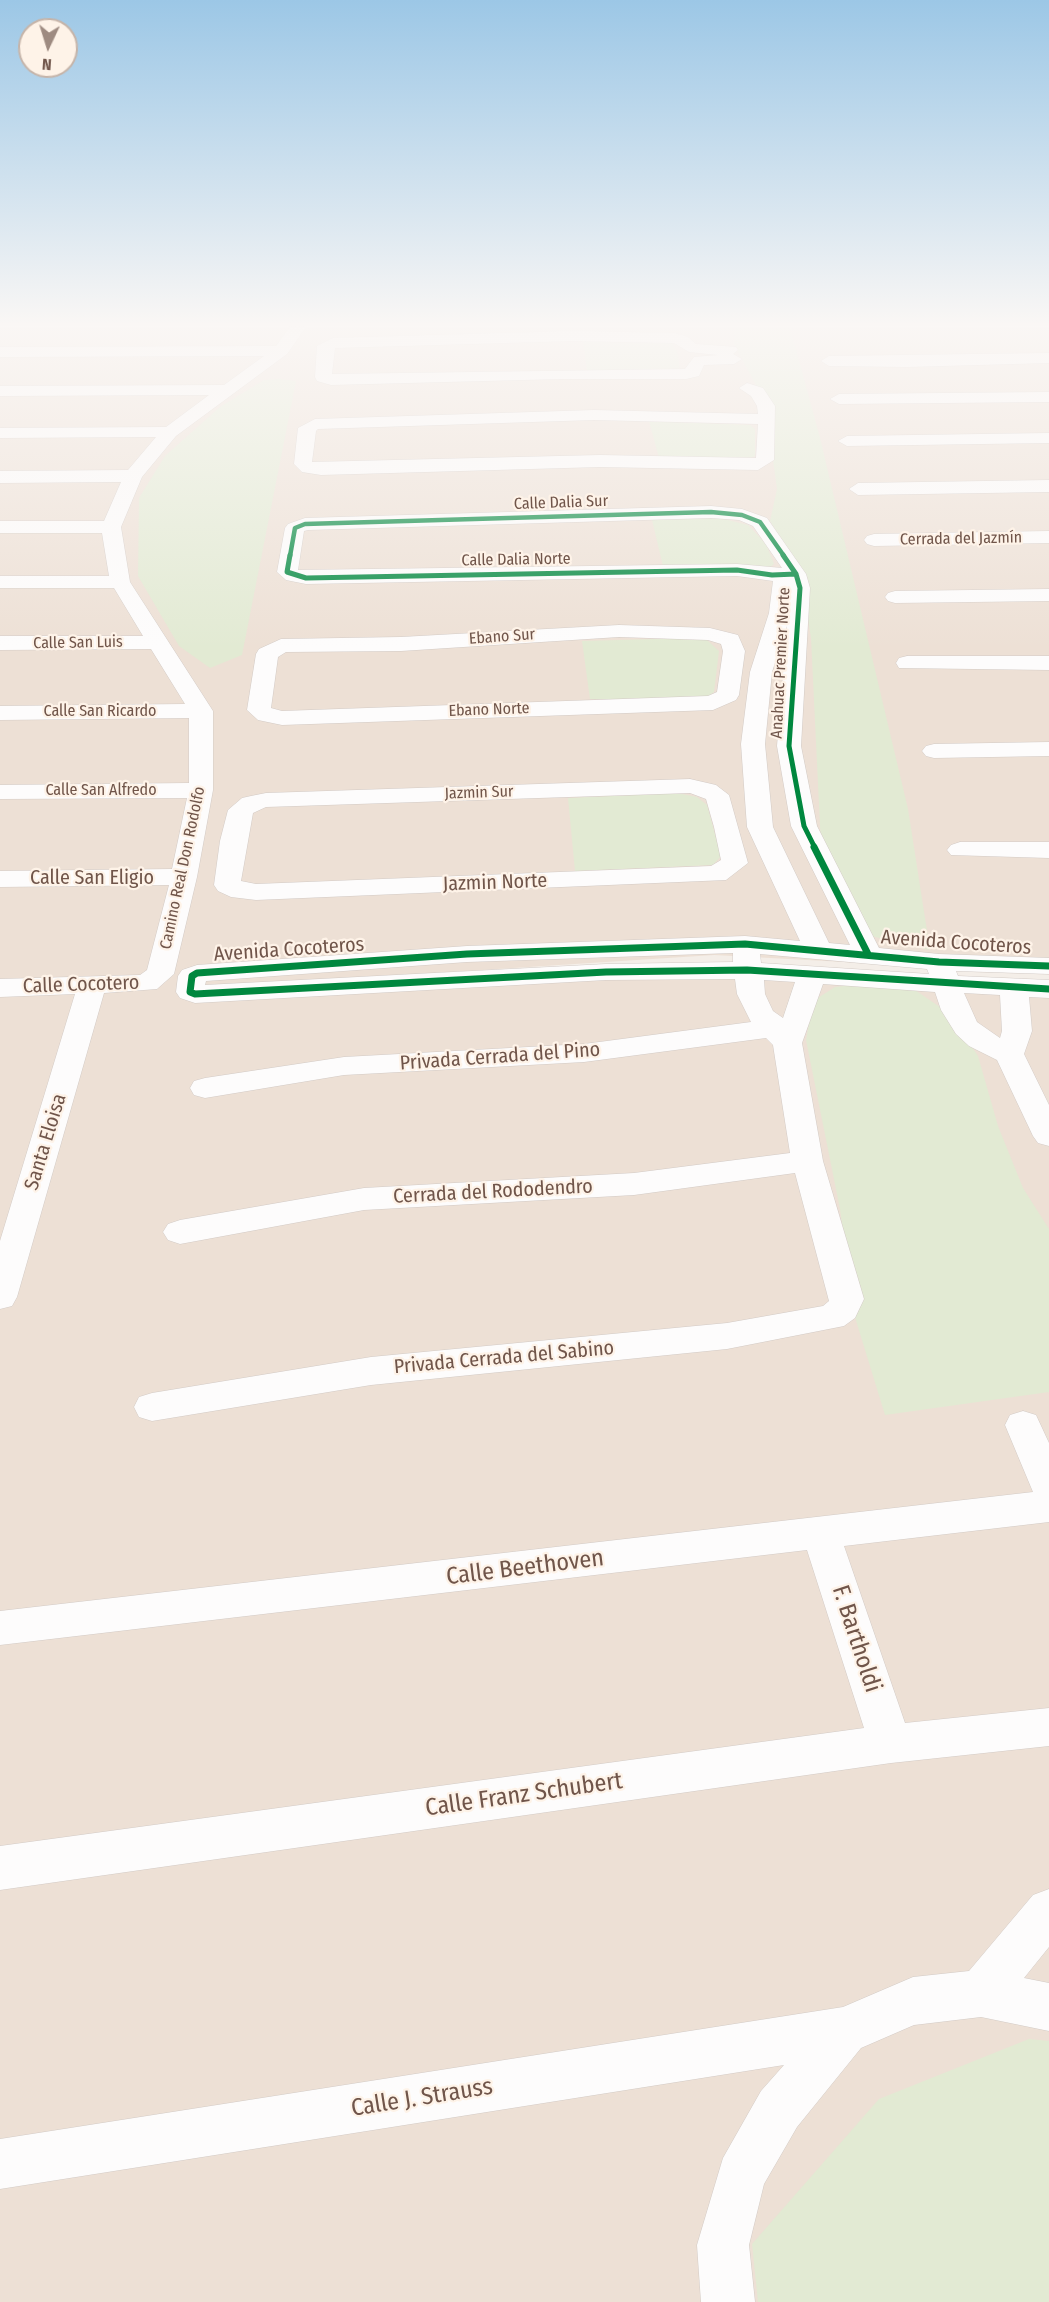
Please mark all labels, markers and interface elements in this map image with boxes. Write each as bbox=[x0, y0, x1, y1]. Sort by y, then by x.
north arrow bbox=[18, 18, 78, 78]
text: N bbox=[41, 55, 52, 74]
street label: Calle Dalia Sur bbox=[514, 492, 608, 514]
street label: Cerrada del Jazmín bbox=[900, 528, 1022, 550]
street label: Calle Dalia Norte bbox=[461, 549, 571, 571]
street label: Anahuac Premier Norte bbox=[767, 587, 795, 739]
street label: Ebano Sur bbox=[468, 625, 536, 649]
street label: Calle San Luis bbox=[33, 633, 123, 653]
street label: Ebano Norte bbox=[448, 699, 530, 721]
street label: Calle San Ricardo bbox=[43, 702, 157, 722]
street label: Calle San Alfredo bbox=[45, 781, 157, 801]
street label: Jazmin Sur bbox=[444, 782, 514, 804]
street label: Camino Real Don Rodolfo bbox=[156, 785, 210, 951]
street label: Calle San Eligio bbox=[30, 866, 154, 890]
street label: Jazmin Norte bbox=[442, 869, 548, 897]
street label: Avenida Cocoteros bbox=[880, 926, 1032, 960]
street label: Avenida Cocoteros bbox=[213, 933, 365, 967]
street label: Calle Cocotero bbox=[22, 971, 140, 999]
street label: Privada Cerrada del Pino bbox=[399, 1038, 601, 1076]
street label: Santa Eloisa bbox=[20, 1091, 72, 1193]
street label: Cerrada del Rododendro bbox=[393, 1175, 593, 1209]
street label: Privada Cerrada del Sabino bbox=[393, 1336, 615, 1380]
street label: Calle Beethoven bbox=[445, 1544, 605, 1592]
street label: F. Bartholdi bbox=[825, 1582, 887, 1696]
street label: Calle Franz Schubert bbox=[424, 1767, 624, 1823]
street label: Calle J. Strauss bbox=[349, 2073, 495, 2123]

